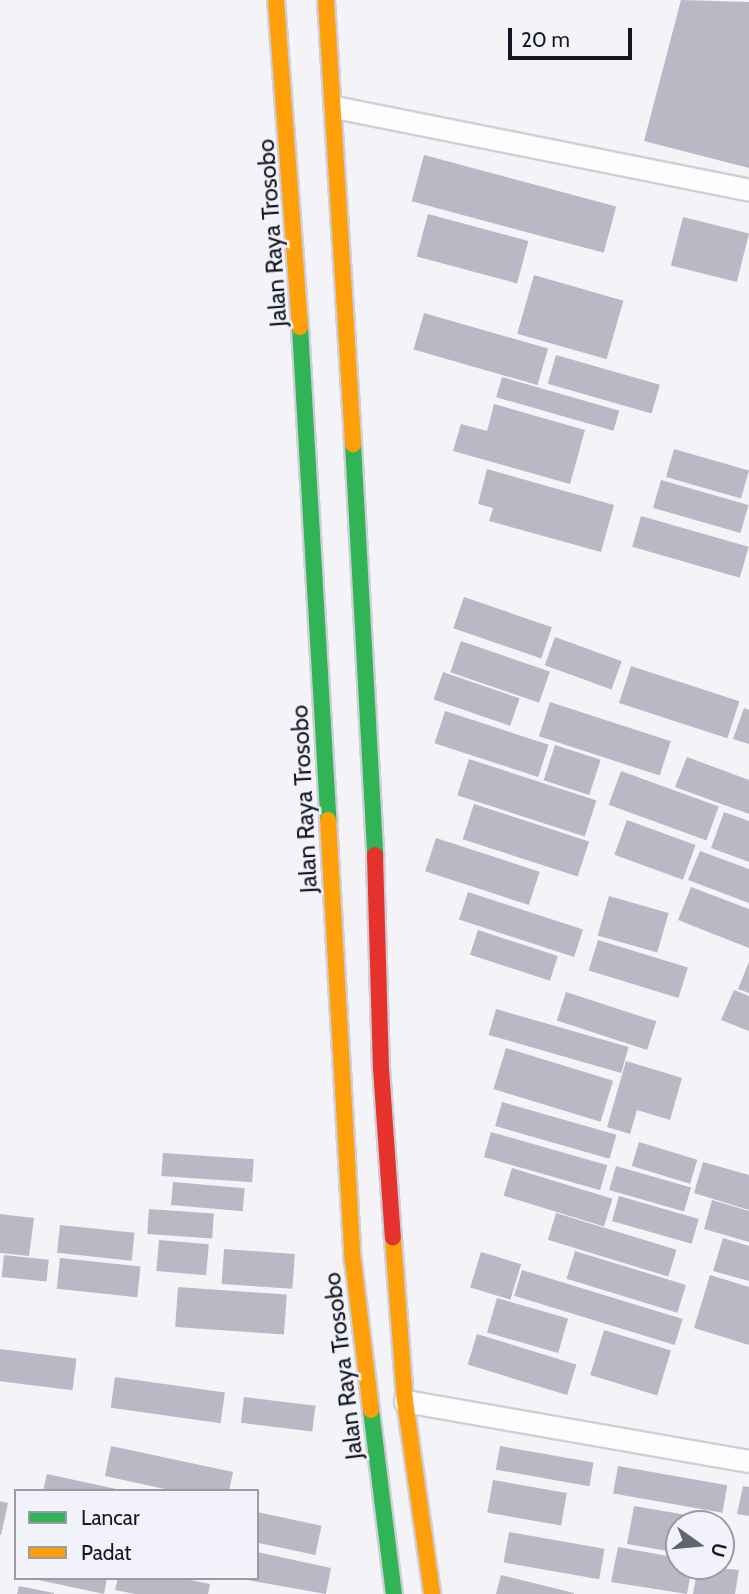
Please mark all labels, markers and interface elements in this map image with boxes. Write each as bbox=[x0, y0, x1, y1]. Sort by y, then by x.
scale bar bbox=[511, 14, 635, 58]
text: 20 m bbox=[521, 27, 570, 52]
street label: Jalan Raya Trosobo bbox=[251, 138, 293, 328]
street label: Jalan Raya Trosobo bbox=[285, 704, 323, 894]
street label: Jalan Raya Trosobo bbox=[317, 1271, 369, 1461]
legend bbox=[14, 1489, 259, 1580]
text: Lancar bbox=[81, 1505, 140, 1530]
north arrow bbox=[665, 1510, 735, 1580]
text: Padat bbox=[81, 1540, 131, 1565]
text: U bbox=[706, 1540, 732, 1560]

